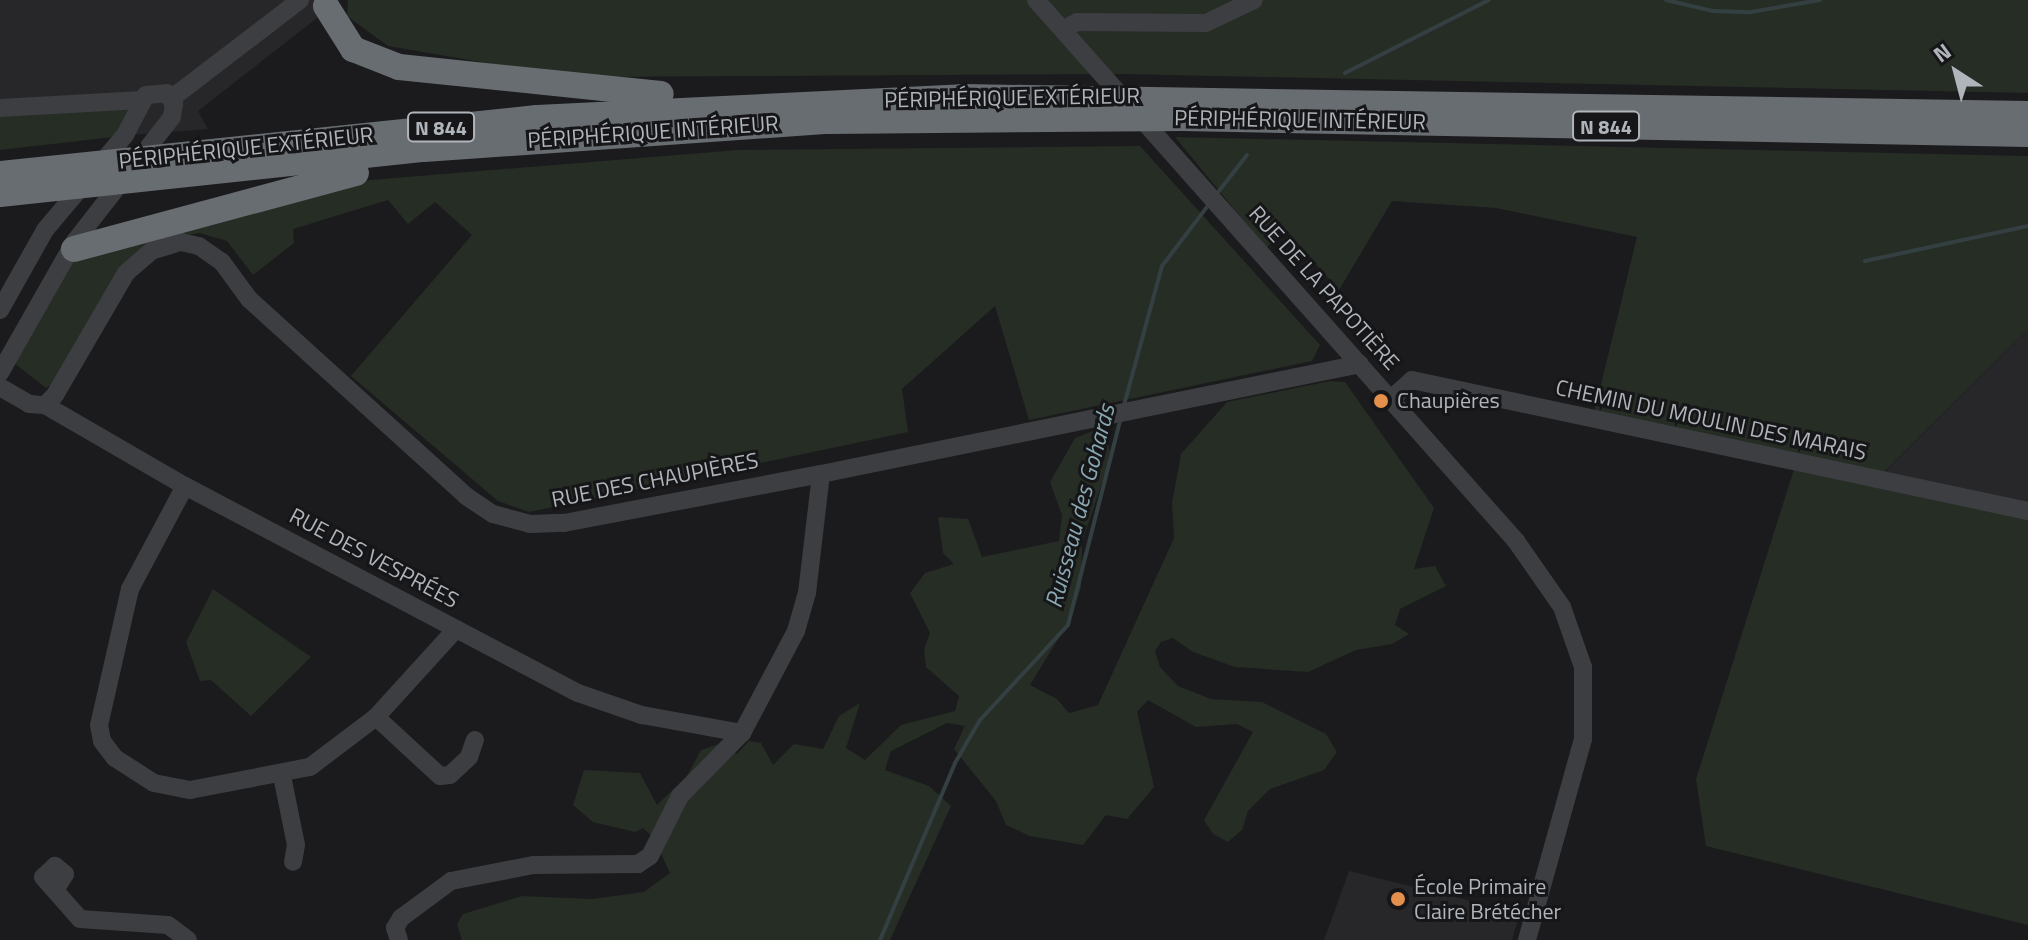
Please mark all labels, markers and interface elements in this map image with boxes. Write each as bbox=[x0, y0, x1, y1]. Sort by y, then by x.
north arrow bbox=[1916, 32, 1996, 112]
text: N bbox=[1926, 34, 1958, 71]
street label: PÉRIPHÉRIQUE EXTÉRIEUR bbox=[884, 83, 1140, 113]
street label: PÉRIPHÉRIQUE INTÉRIEUR bbox=[1174, 105, 1426, 135]
street label: PÉRIPHÉRIQUE INTÉRIEUR bbox=[527, 110, 779, 154]
road number: N 844 bbox=[1572, 110, 1640, 142]
road number: N 844 bbox=[407, 111, 475, 143]
street label: PÉRIPHÉRIQUE EXTÉRIEUR bbox=[117, 121, 375, 175]
street label: RUE DE LA PAPOTIÈRE bbox=[1243, 200, 1405, 376]
street label: CHEMIN DU MOULIN DES MARAIS bbox=[1553, 374, 1869, 466]
place label: Chaupières bbox=[1397, 388, 1500, 414]
marker: Chaupières bbox=[1372, 392, 1390, 410]
water label: Ruisseau des Gohards bbox=[1039, 401, 1121, 611]
street label: RUE DES CHAUPIÈRES bbox=[549, 447, 761, 513]
street label: RUE DES VESPRÉES bbox=[285, 502, 463, 614]
place label: École Primaire Claire Brétécher bbox=[1414, 873, 1561, 924]
marker: École Primaire Claire Brétécher bbox=[1389, 890, 1407, 908]

